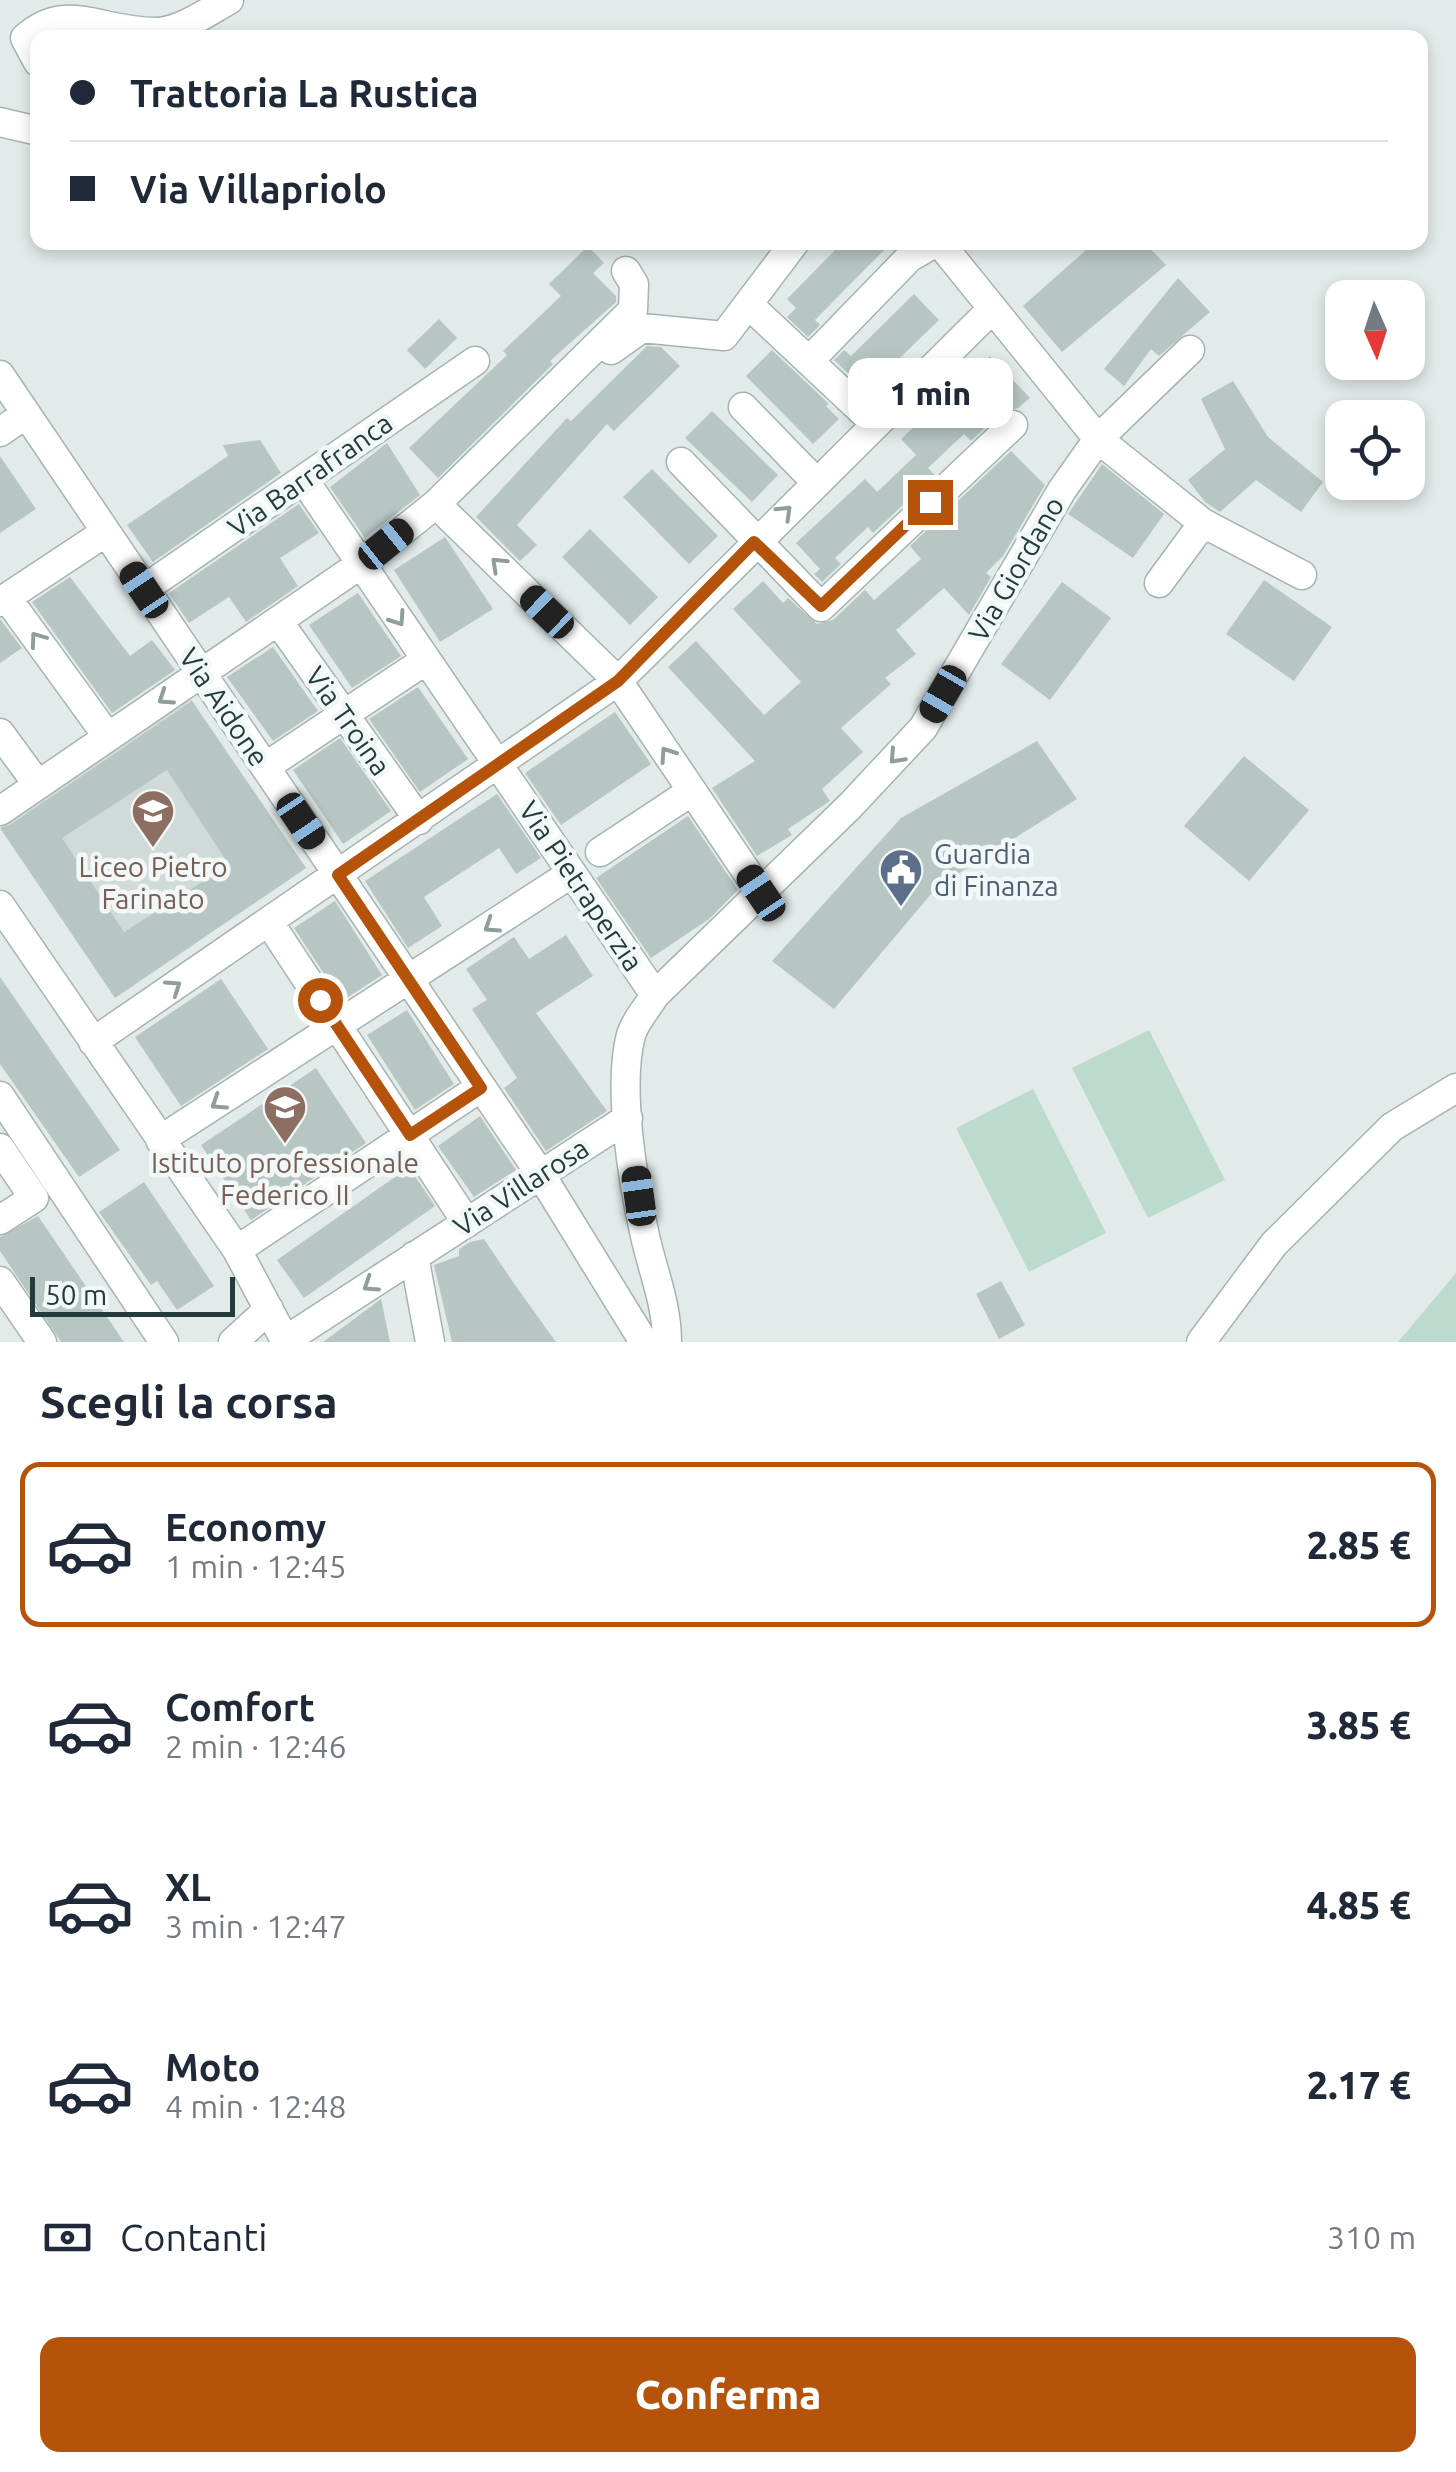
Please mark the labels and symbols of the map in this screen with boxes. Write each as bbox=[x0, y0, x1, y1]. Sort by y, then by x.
north arrow bbox=[1325, 280, 1425, 380]
callout: 1 min bbox=[848, 357, 1012, 427]
street label: Via Barrafranca bbox=[222, 407, 398, 543]
route end bbox=[908, 480, 953, 525]
street label: Via Giordano bbox=[962, 491, 1069, 647]
one-way arrow bbox=[773, 506, 791, 524]
car bbox=[353, 513, 419, 575]
car bbox=[115, 557, 173, 623]
one-way arrow bbox=[491, 558, 509, 576]
car bbox=[515, 580, 579, 644]
one-way arrow bbox=[386, 607, 404, 626]
one-way arrow bbox=[31, 632, 49, 650]
street label: Via Aidone bbox=[174, 642, 275, 772]
street label: Via Troina bbox=[300, 661, 397, 781]
car bbox=[915, 661, 971, 727]
one-way arrow bbox=[158, 686, 176, 705]
one-way arrow bbox=[890, 745, 908, 763]
one-way arrow bbox=[661, 747, 680, 765]
school or university icon: Liceo Pietro Farinato bbox=[130, 788, 176, 849]
car bbox=[272, 788, 330, 854]
street label: Via Pietraperzia bbox=[513, 795, 650, 976]
place label: Guardia di Finanza bbox=[934, 838, 1059, 901]
public building icon: Guardia di Finanza bbox=[878, 847, 924, 908]
place label: Liceo Pietro Farinato bbox=[78, 851, 228, 914]
car bbox=[732, 860, 790, 926]
one-way arrow bbox=[483, 914, 501, 933]
route start bbox=[298, 978, 343, 1023]
one-way arrow bbox=[162, 981, 181, 999]
school or university icon: Istituto professionale Federico II bbox=[262, 1084, 308, 1145]
one-way arrow bbox=[210, 1090, 228, 1109]
street label: Via Villarosa bbox=[448, 1132, 594, 1242]
place label: Istituto professionale Federico II bbox=[151, 1147, 419, 1210]
car bbox=[620, 1164, 658, 1228]
scale bar bbox=[30, 1272, 235, 1316]
one-way arrow bbox=[362, 1273, 380, 1292]

